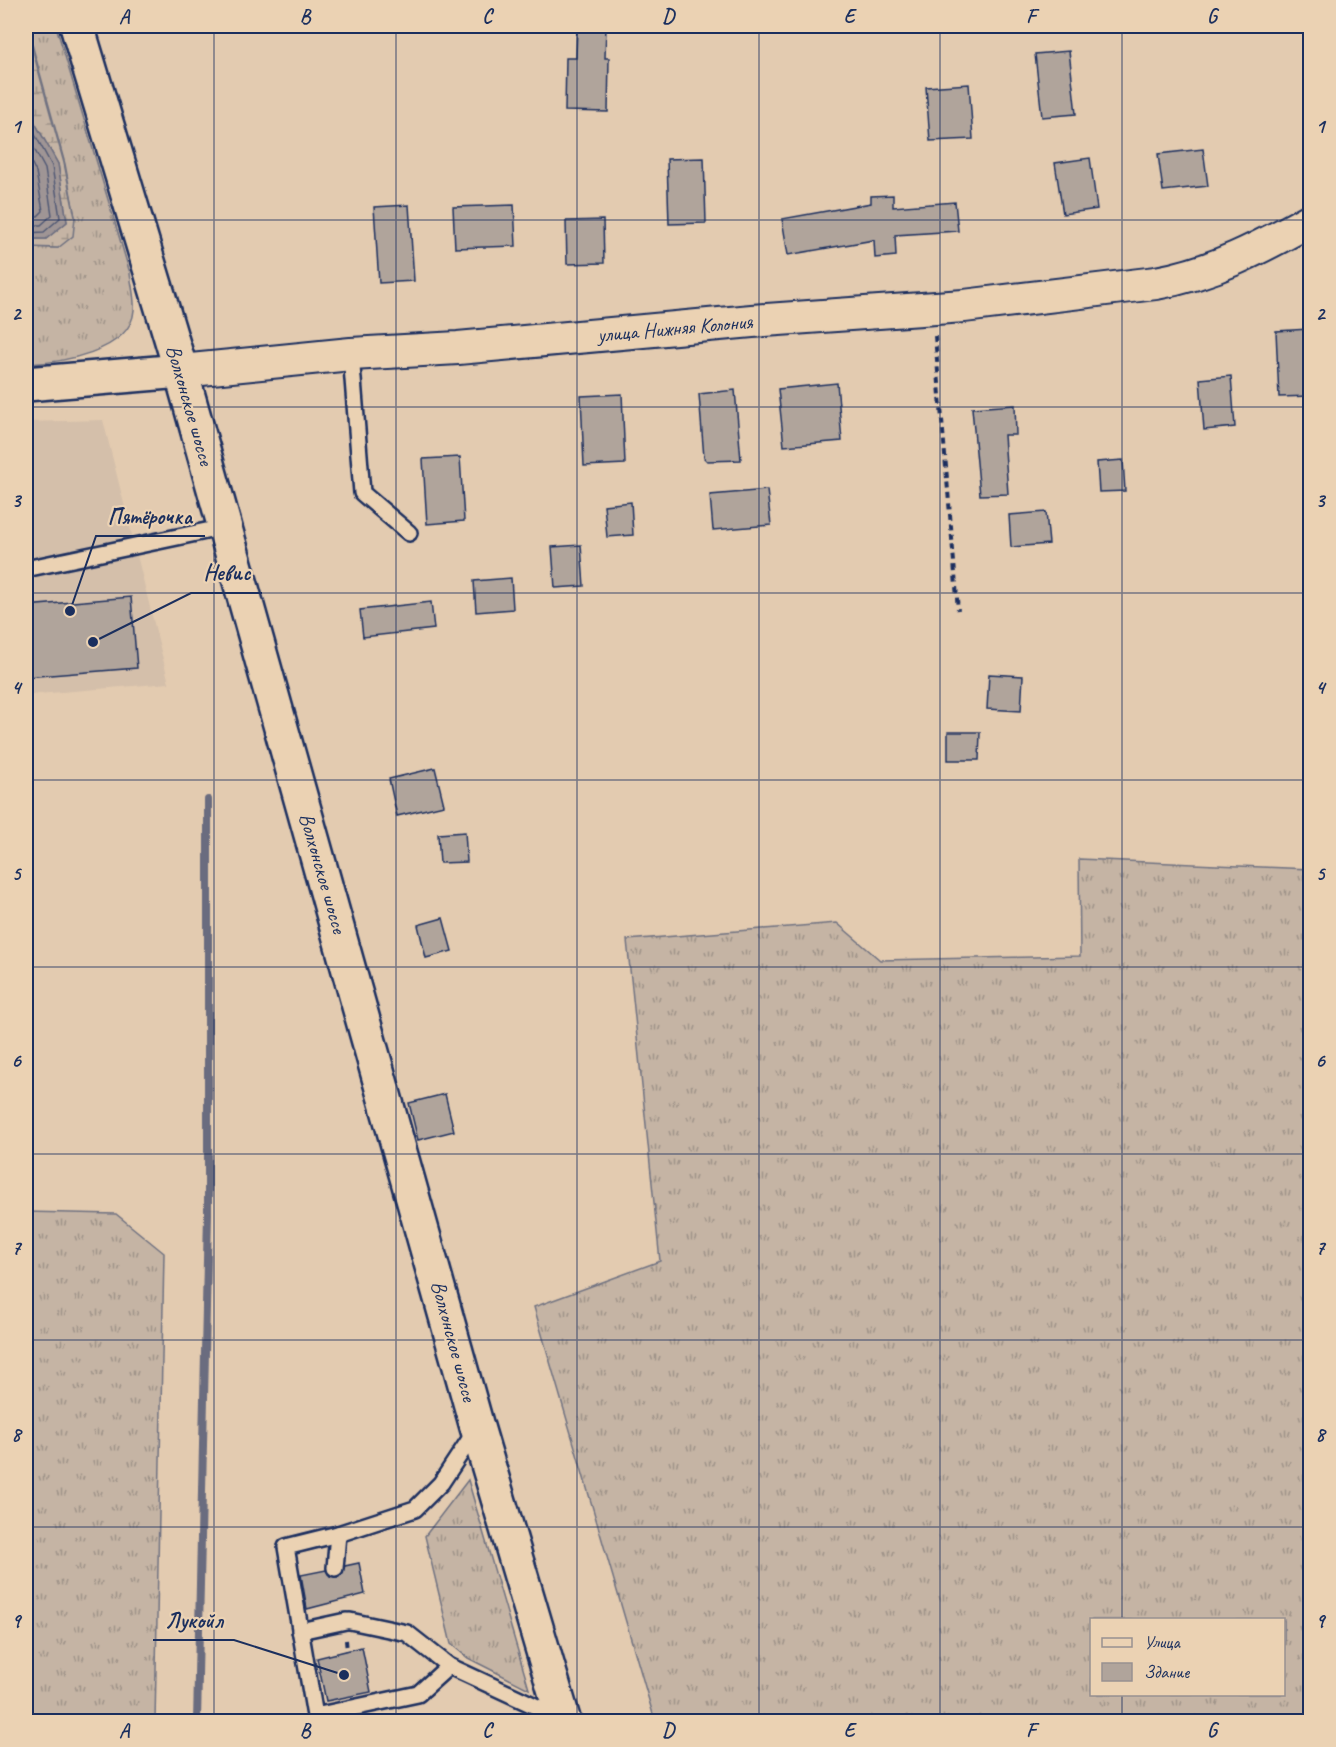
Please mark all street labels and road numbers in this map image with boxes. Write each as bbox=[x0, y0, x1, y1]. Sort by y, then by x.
street label: улица Нижняя Колония bbox=[594, 308, 755, 348]
street label: Волхонское шоссе bbox=[160, 342, 220, 469]
street label: Волхонское шоссе bbox=[293, 810, 353, 937]
street label: Волхонское шоссе bbox=[425, 1278, 483, 1405]

